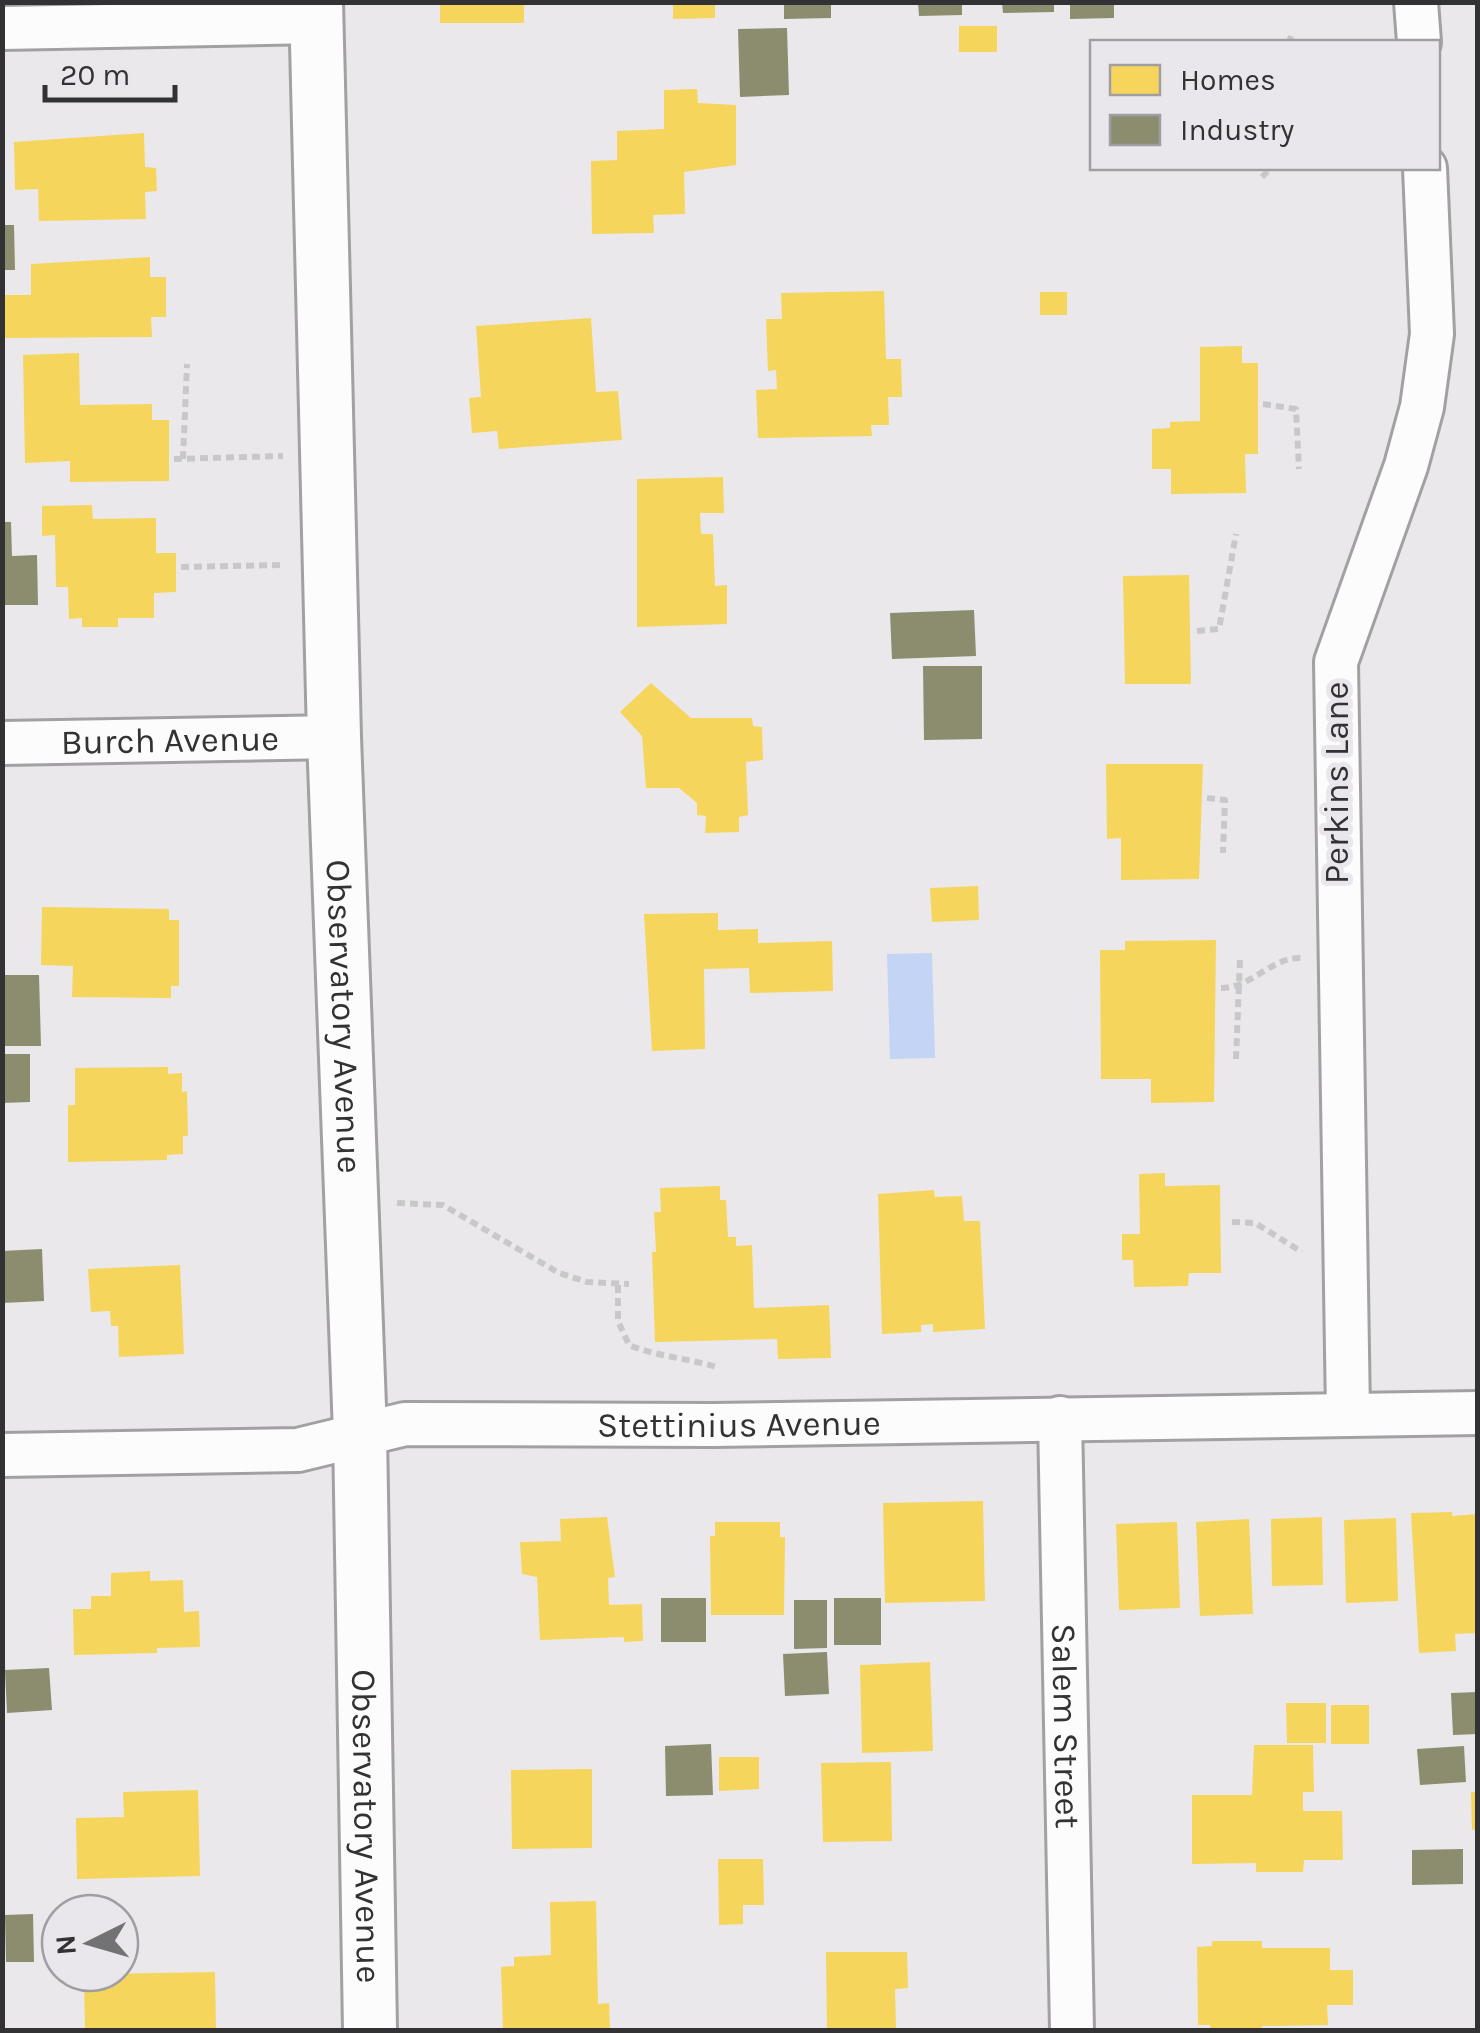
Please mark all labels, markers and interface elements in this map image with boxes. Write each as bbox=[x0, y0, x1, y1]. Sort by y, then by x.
scale bar bbox=[45, 40, 175, 102]
legend bbox=[1090, 40, 1440, 170]
text: 20 m bbox=[60, 57, 130, 93]
text: Homes bbox=[1180, 62, 1276, 98]
text: Industry bbox=[1180, 112, 1294, 148]
street label: Perkins Lane bbox=[1316, 682, 1357, 884]
street label: Burch Avenue bbox=[60, 718, 280, 763]
street label: Observatory Avenue bbox=[318, 859, 370, 1174]
street label: Stettinius Avenue bbox=[597, 1402, 881, 1446]
street label: Salem Street bbox=[1043, 1623, 1088, 1829]
street label: Observatory Avenue bbox=[343, 1669, 389, 1984]
north arrow bbox=[40, 1893, 140, 1993]
text: N bbox=[48, 1934, 83, 1957]

